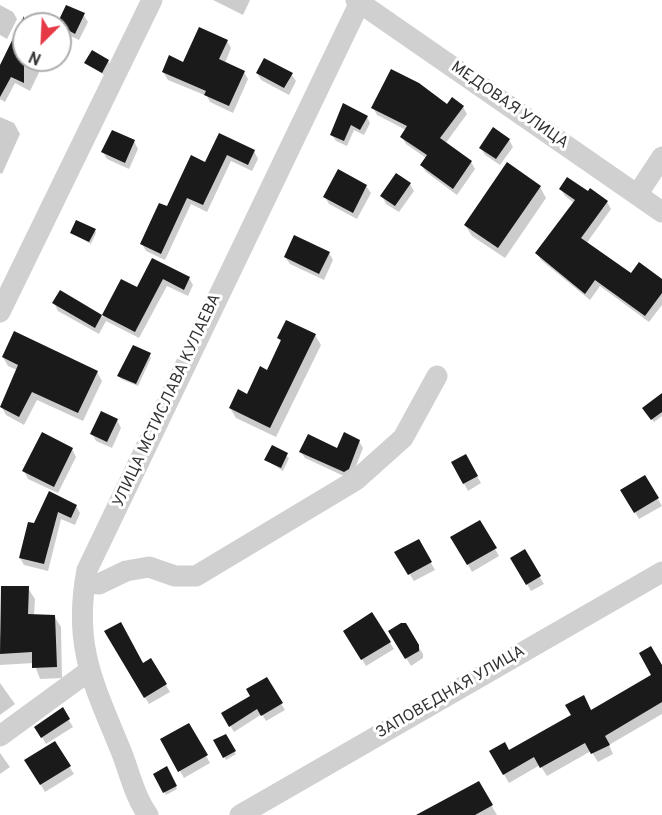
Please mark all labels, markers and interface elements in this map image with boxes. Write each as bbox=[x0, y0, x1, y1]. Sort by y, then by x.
north arrow bbox=[12, 12, 72, 72]
text: N bbox=[26, 45, 45, 68]
street label: МЕДОВАЯ УЛИЦА bbox=[447, 58, 571, 154]
street label: УЛИЦА МСТИСЛАВА КУЛАЕВА bbox=[110, 291, 226, 511]
street label: ЗАПОВЕДНАЯ УЛИЦА bbox=[373, 642, 529, 744]

